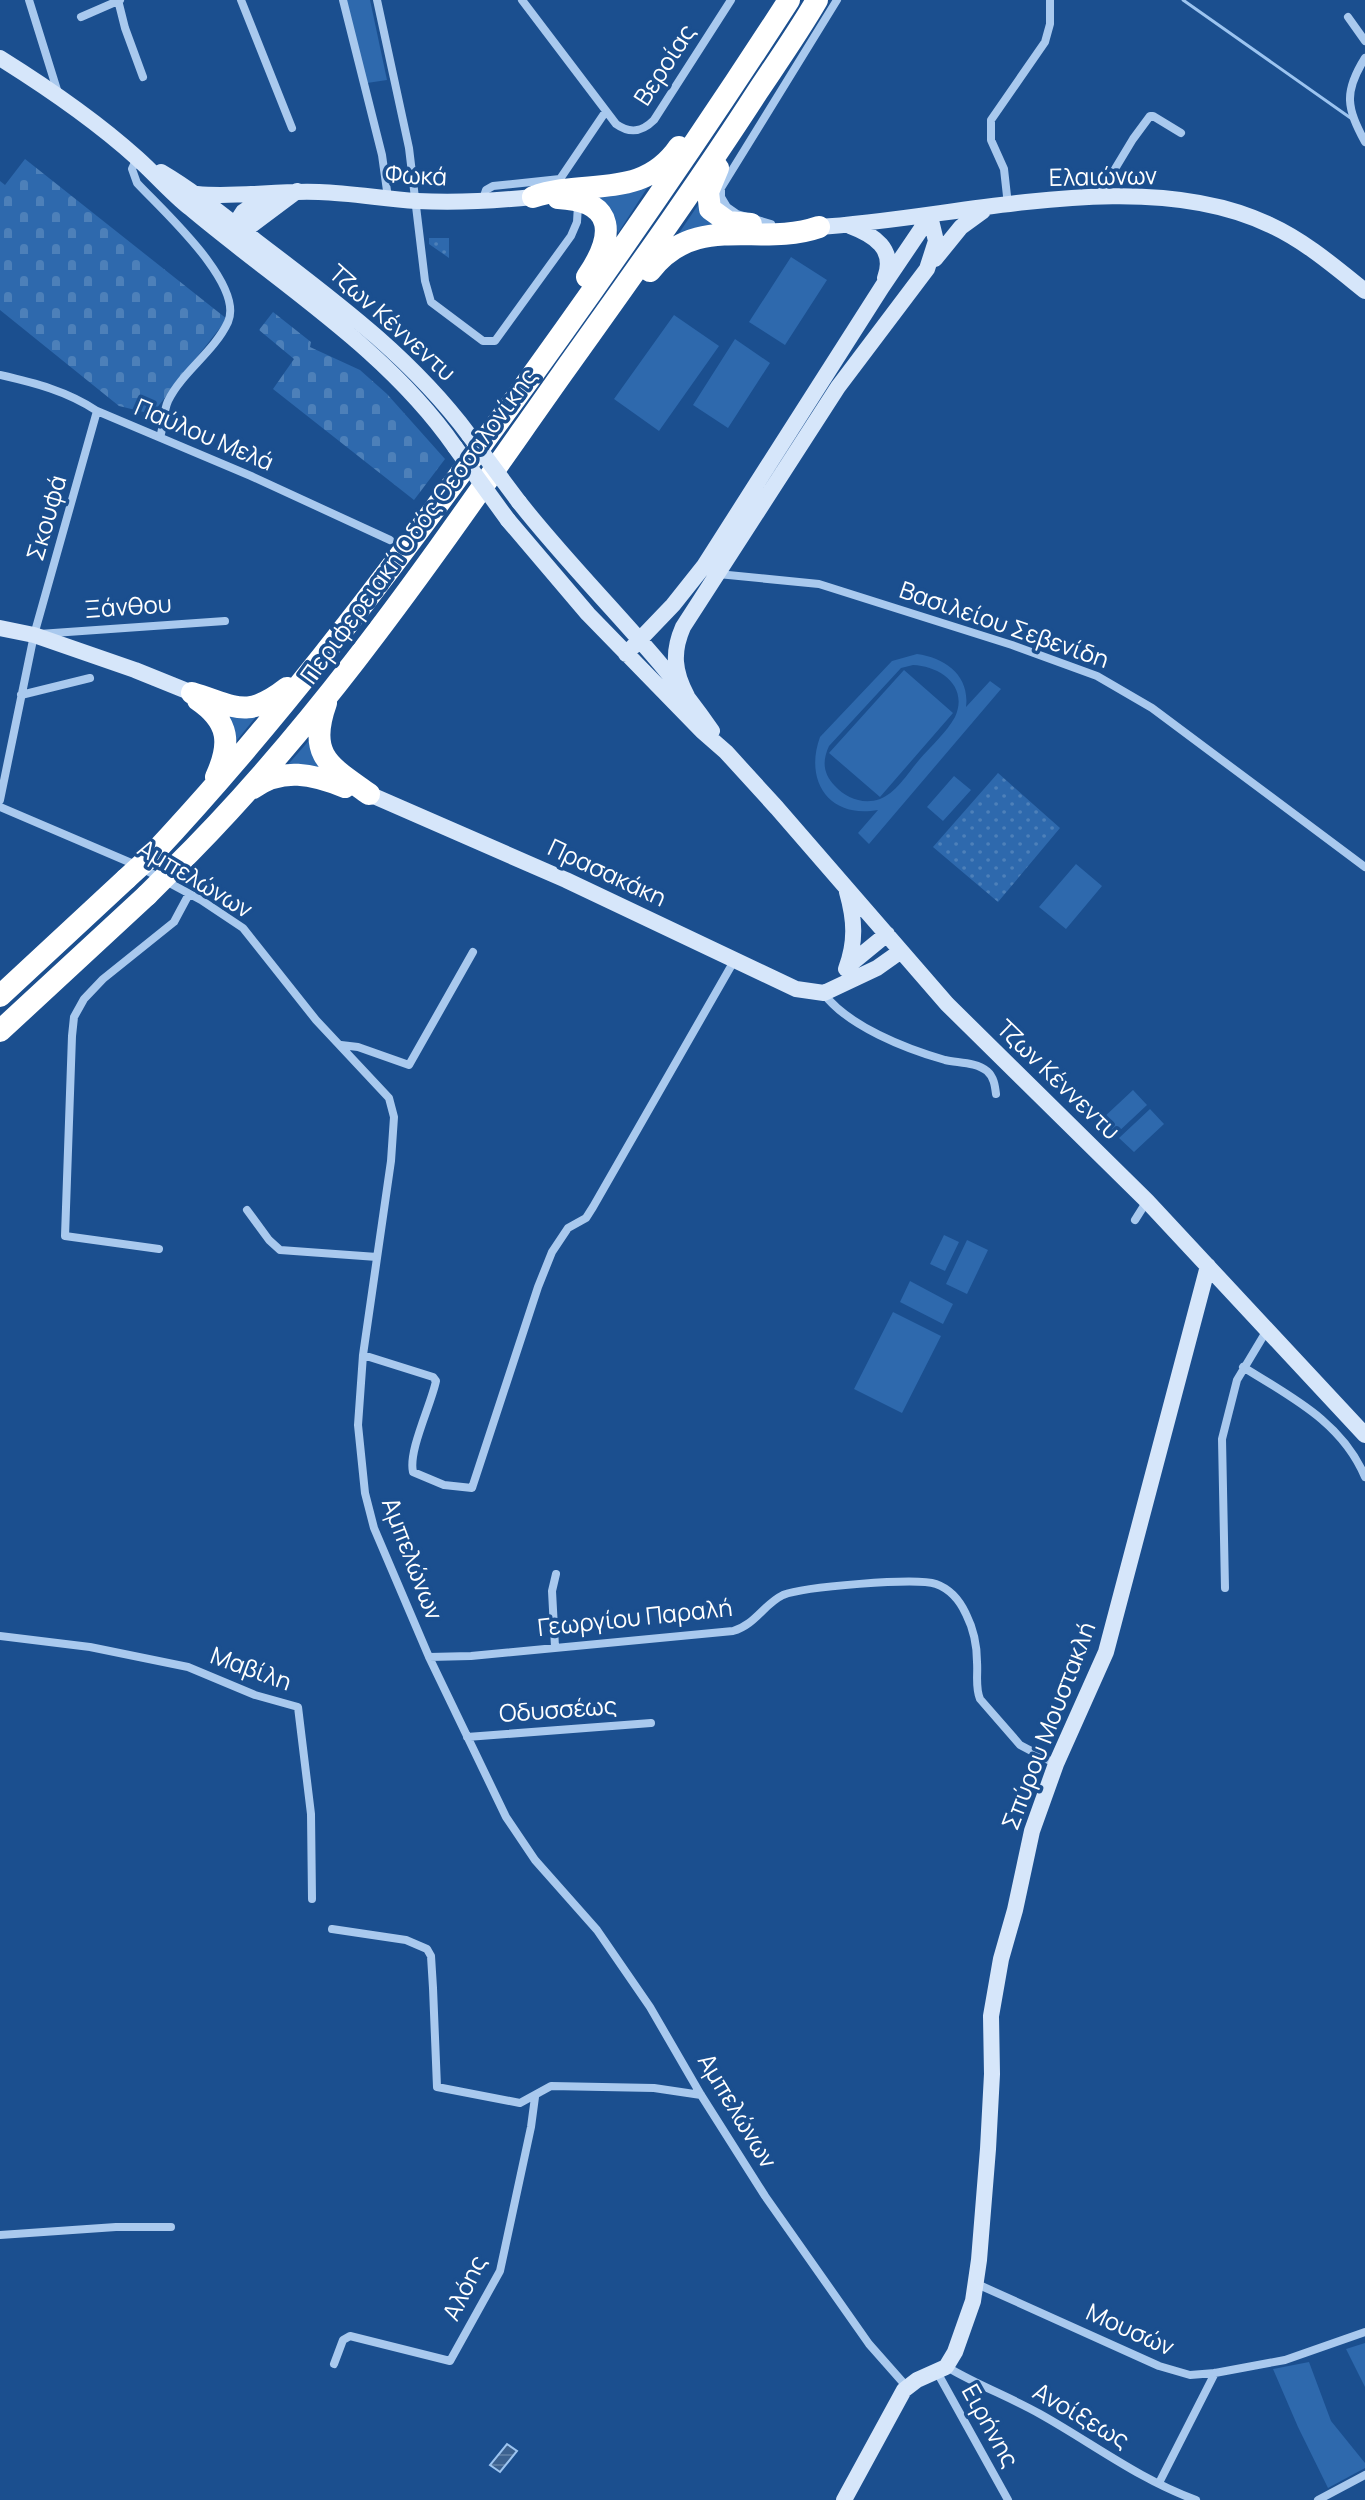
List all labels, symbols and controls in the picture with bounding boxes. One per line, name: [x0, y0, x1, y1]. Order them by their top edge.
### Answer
street label: Βεροίας: [625, 17, 702, 111]
street label: Φωκά: [384, 156, 448, 193]
street label: Ελαιώνων: [1049, 158, 1157, 193]
street label: Τζων Κέννεντυ: [323, 256, 463, 388]
street label: Περιφερειακή Οδός Θεσσαλονίκης: [292, 360, 544, 690]
street label: Παύλου Μελά: [130, 390, 279, 478]
street label: Σκουφά: [18, 471, 73, 564]
street label: Βασιλείου Σεβενίδη: [895, 572, 1114, 675]
street label: Ξάνθου: [83, 586, 173, 625]
street label: Αμπελώνων: [132, 830, 259, 925]
street label: Πρασακάκη: [543, 830, 672, 913]
street label: Τζων Κέννεντυ: [990, 1011, 1128, 1146]
street label: Αμπελώνων: [375, 1492, 452, 1624]
street label: Γεωργίου Παραλή: [536, 1590, 734, 1643]
street label: Σπύρου Μουστακλή: [993, 1617, 1102, 1834]
street label: Μαβίλη: [206, 1638, 297, 1697]
street label: Οδυσσέως: [498, 1688, 618, 1729]
street label: Αμπελώνων: [691, 2047, 786, 2174]
street label: Αλόης: [434, 2249, 494, 2325]
street label: Μουσών: [1081, 2295, 1180, 2363]
street label: Ανοίξεως: [1028, 2374, 1136, 2455]
street label: Ειρήνης: [955, 2378, 1028, 2473]

